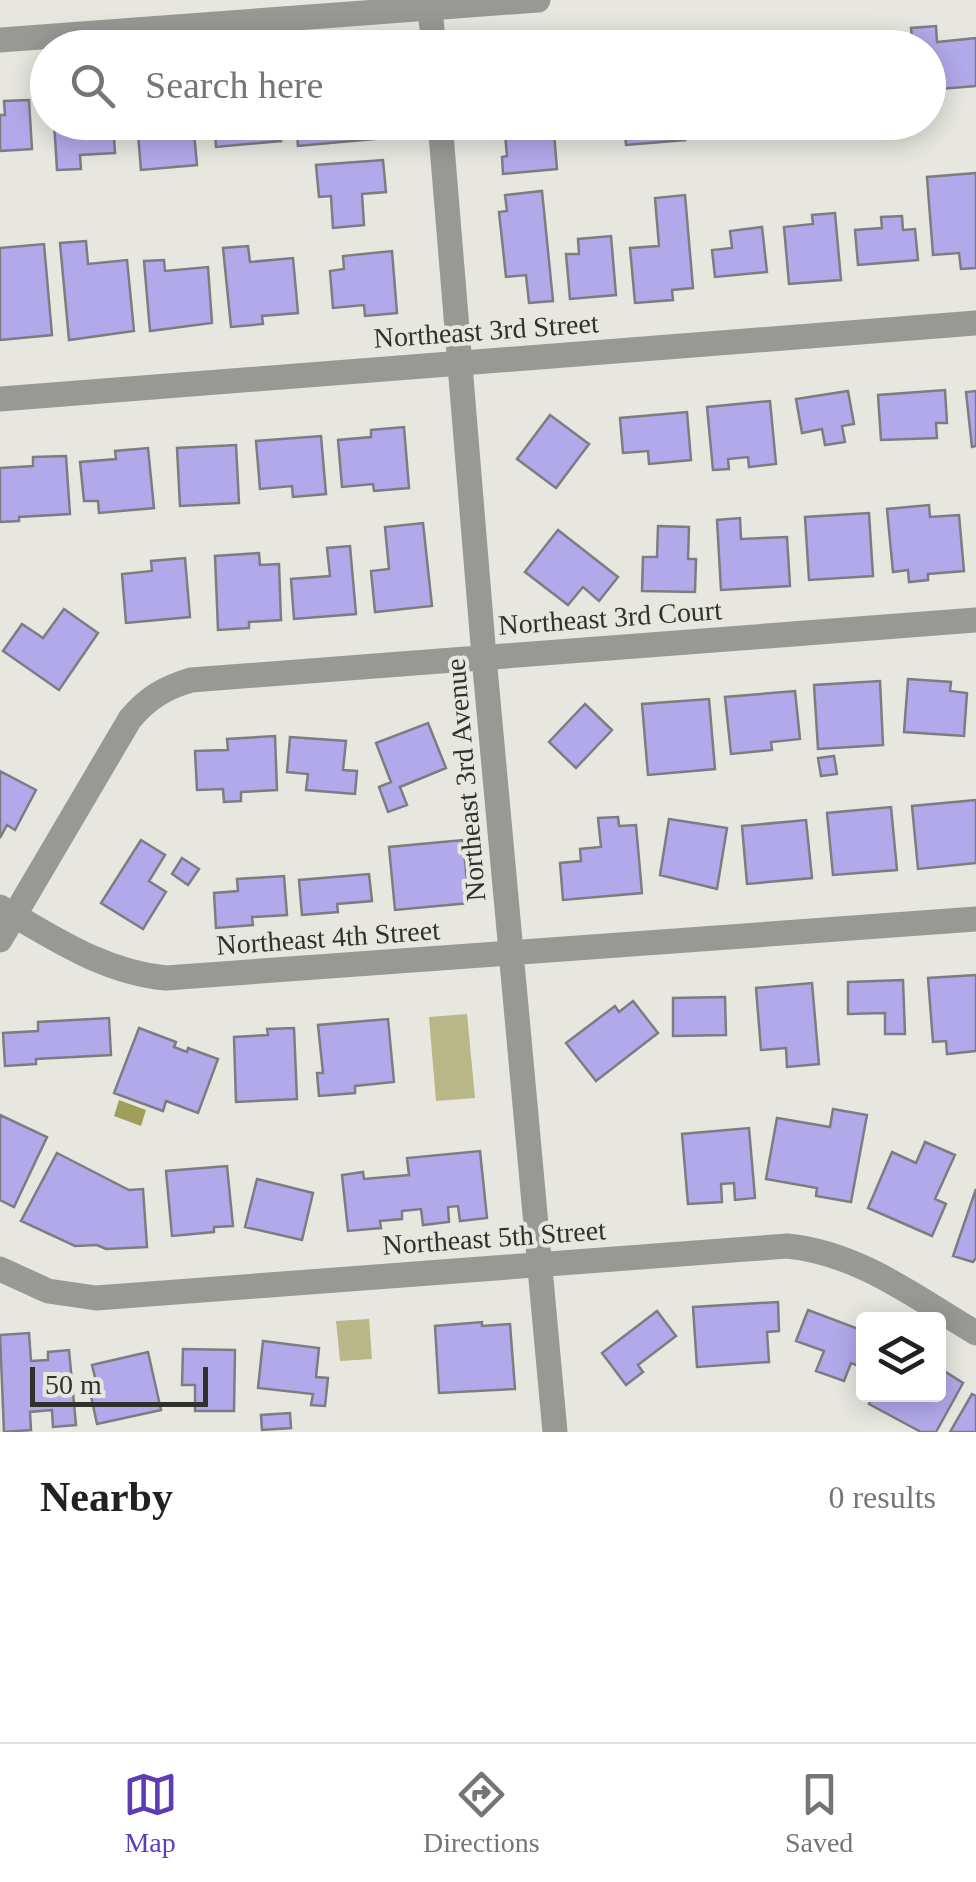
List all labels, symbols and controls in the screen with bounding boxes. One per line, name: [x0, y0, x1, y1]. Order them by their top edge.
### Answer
search box: [30, 30, 946, 140]
icon: search: [65, 58, 120, 113]
text: Search here: [145, 64, 323, 106]
street label: Northeast 3rd Street: [372, 307, 600, 354]
street label: Northeast 3rd Court: [497, 594, 723, 641]
street label: Northeast 3rd Avenue: [439, 657, 492, 903]
street label: Northeast 4th Street: [215, 914, 441, 961]
street label: Northeast 5th Street: [381, 1214, 607, 1261]
map controls: [856, 1312, 946, 1402]
button: layers: [856, 1312, 946, 1402]
scale bar: [30, 1362, 208, 1406]
text: 50 m: [45, 1369, 102, 1400]
text: Nearby: [40, 1474, 173, 1520]
text: 0 results: [828, 1479, 936, 1515]
tab: Map: [123, 1767, 178, 1859]
tab: Directions: [423, 1767, 540, 1859]
tab: Saved: [785, 1767, 853, 1859]

